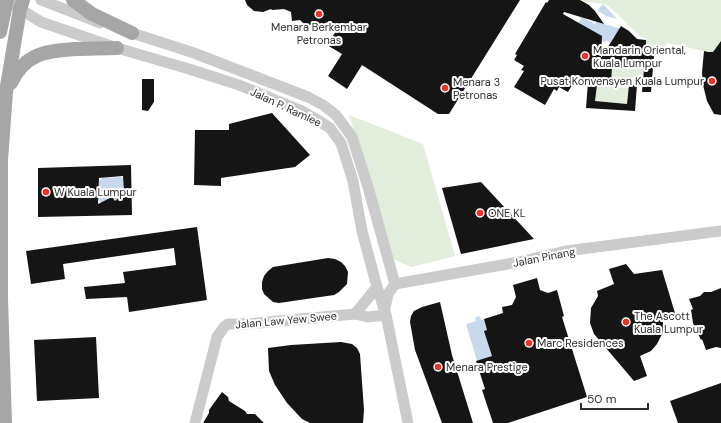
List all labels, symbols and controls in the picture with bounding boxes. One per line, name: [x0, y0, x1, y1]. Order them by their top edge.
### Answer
marker: Menara Berkembar Petronas: [314, 9, 324, 19]
place label: Menara Berkembar Petronas: [271, 20, 367, 47]
place label: Mandarin Oriental, Kuala Lumpur: [593, 43, 686, 70]
marker: Mandarin Oriental, Kuala Lumpur: [580, 51, 590, 61]
place label: Pusat Konvensyen Kuala Lumpur: [540, 74, 704, 88]
place label: Menara 3 Petronas: [453, 75, 500, 102]
marker: Pusat Konvensyen Kuala Lumpur: [707, 76, 717, 86]
marker: Menara 3 Petronas: [440, 83, 450, 93]
street label: Jalan P. Ramlee: [248, 84, 324, 130]
place label: W Kuala Lumpur: [54, 185, 137, 199]
marker: W Kuala Lumpur: [41, 187, 51, 197]
place label: ONE KL: [488, 206, 526, 220]
marker: ONE KL: [475, 208, 485, 218]
street label: Jalan Pinang: [512, 244, 576, 270]
street label: Jalan Law Yew Swee: [235, 309, 337, 331]
place label: The Ascott Kuala Lumpur: [634, 309, 703, 336]
marker: The Ascott Kuala Lumpur: [621, 317, 631, 327]
place label: Marc Residences: [537, 336, 623, 350]
marker: Marc Residences: [524, 338, 534, 348]
place label: Menara Prestige: [446, 360, 528, 374]
marker: Menara Prestige: [433, 362, 443, 372]
scale bar: [581, 385, 648, 411]
text: 50 m: [587, 391, 616, 407]

